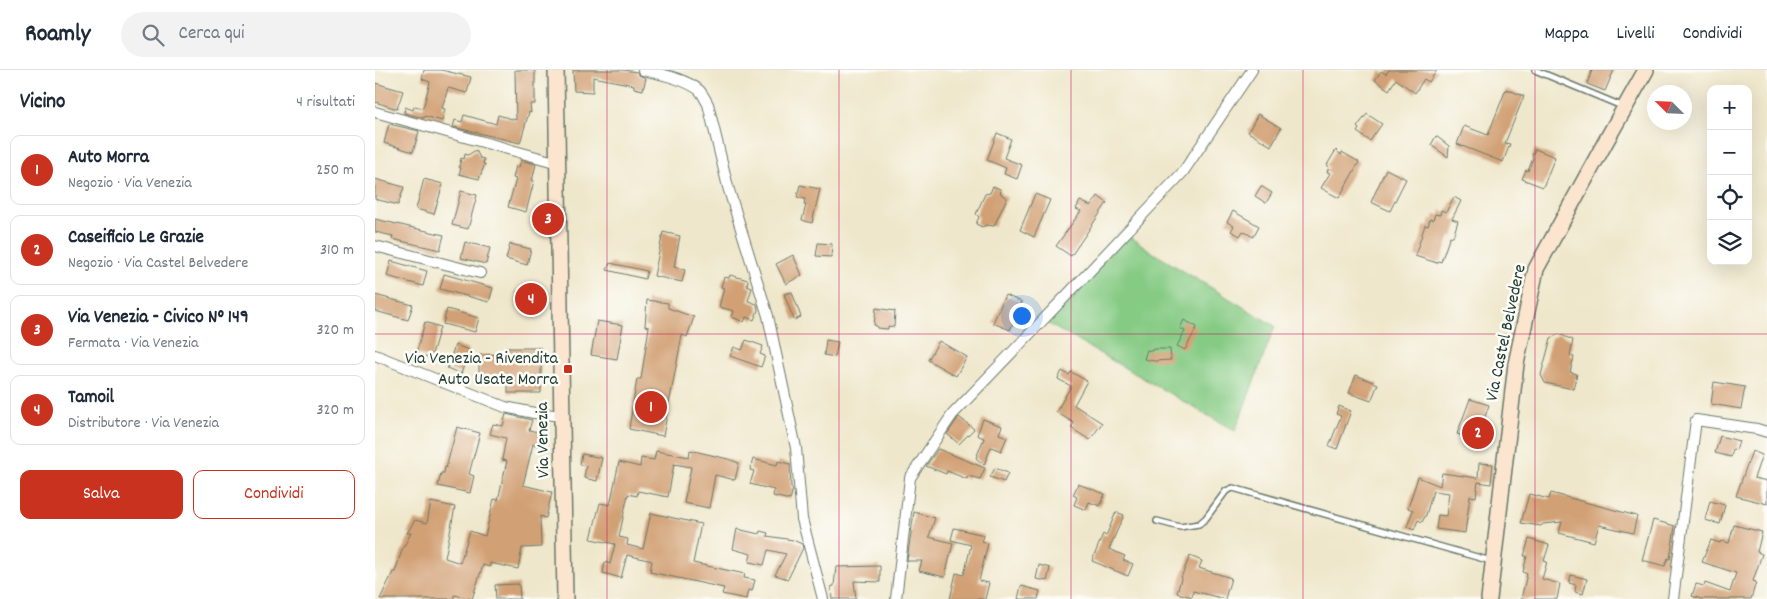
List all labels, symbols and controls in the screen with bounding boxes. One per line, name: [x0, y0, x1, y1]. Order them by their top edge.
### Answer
search box: [121, 12, 471, 57]
text: Roamly: [25, 18, 91, 52]
icon: search: [139, 21, 167, 49]
text: Cerca qui: [179, 21, 244, 48]
text: Mappa: [1545, 22, 1589, 47]
text: Livelli: [1617, 22, 1655, 47]
text: Condividi: [1683, 22, 1742, 47]
north arrow: [1647, 85, 1692, 130]
map controls: [1707, 85, 1752, 265]
button: +: [1707, 85, 1752, 130]
text: Vicino: [20, 88, 65, 118]
text: 4 risultati: [296, 91, 355, 114]
button: −: [1707, 130, 1752, 175]
text: Auto Morra: [68, 145, 149, 172]
text: 1: [35, 159, 39, 182]
text: 250 m: [316, 159, 354, 182]
text: Negozio · Via Venezia: [68, 172, 192, 195]
button: locate: [1707, 175, 1752, 220]
pin: 3: [532, 200, 564, 238]
button: layers: [1707, 220, 1752, 265]
text: Caseificio Le Grazie: [68, 225, 204, 252]
text: 2: [34, 239, 41, 262]
text: 310 m: [320, 239, 354, 262]
text: Negozio · Via Castel Belvedere: [68, 252, 248, 275]
street label: Via Castel Belvedere: [1480, 262, 1534, 404]
pin: 4: [515, 280, 547, 318]
your location: [1009, 303, 1035, 329]
text: Via Venezia - Civico N° 149: [68, 305, 249, 332]
text: 3: [33, 319, 41, 342]
text: 320 m: [317, 319, 354, 342]
text: Fermata · Via Venezia: [68, 332, 198, 355]
place label: Via Venezia - Rivendita Auto Usate Morra: [405, 347, 559, 393]
marker: Via Venezia - Rivendita Auto Usate Morra: [562, 363, 574, 375]
text: Tamoil: [68, 385, 114, 412]
pin: 1: [635, 388, 667, 426]
text: 4: [34, 399, 40, 422]
text: 320 m: [317, 399, 354, 422]
street label: Via Venezia: [531, 401, 557, 478]
text: Distributore · Via Venezia: [68, 412, 219, 435]
pin: 2: [1462, 414, 1494, 452]
button: Salva: [20, 470, 183, 519]
button: Condividi: [193, 470, 355, 519]

